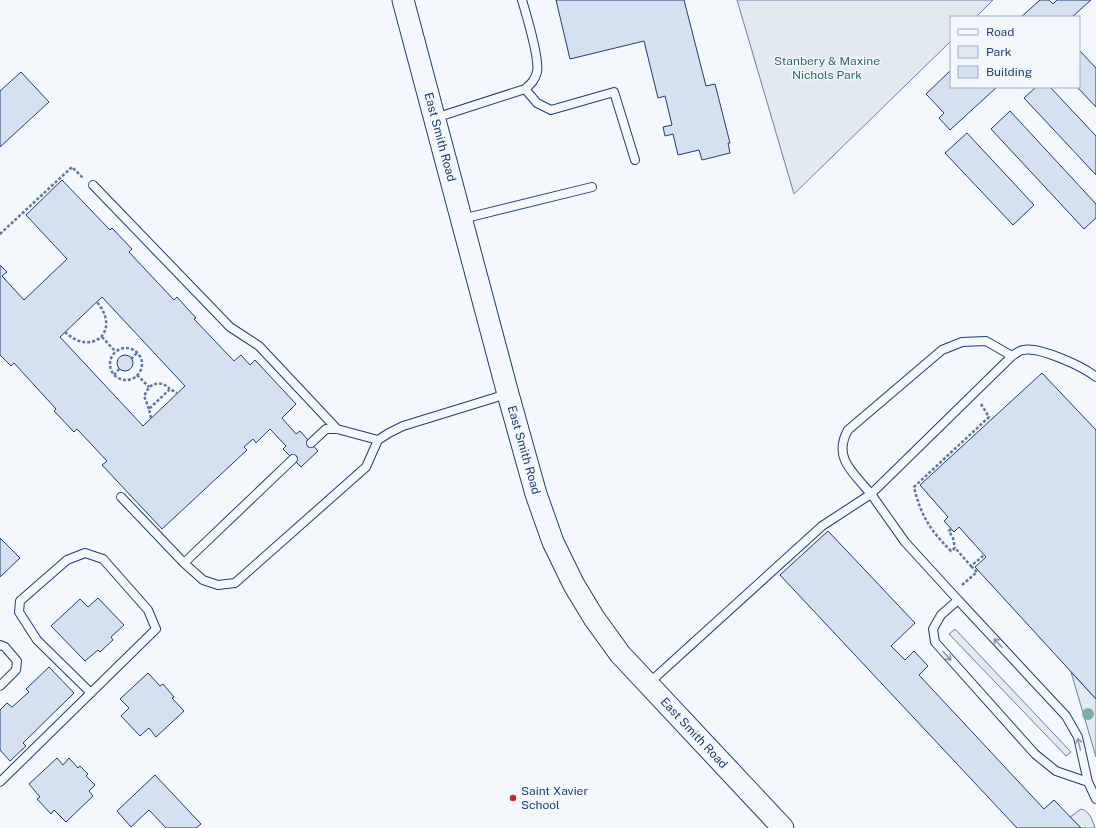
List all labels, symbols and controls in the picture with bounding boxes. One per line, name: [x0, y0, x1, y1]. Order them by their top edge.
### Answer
legend: [950, 16, 1080, 88]
text: Road: [986, 25, 1014, 39]
text: Park: [986, 45, 1012, 59]
park label: Stanbery & Maxine Nichols Park: [774, 54, 880, 82]
text: Building: [986, 65, 1032, 79]
street label: East Smith Road: [421, 91, 459, 183]
street label: East Smith Road: [505, 404, 543, 496]
one-way arrow: [994, 638, 1003, 649]
one-way arrow: [943, 651, 952, 661]
street label: East Smith Road: [658, 695, 730, 771]
one-way arrow: [1075, 737, 1083, 750]
place label: Saint Xavier School: [521, 784, 588, 812]
marker: Saint Xavier School: [508, 793, 518, 803]

